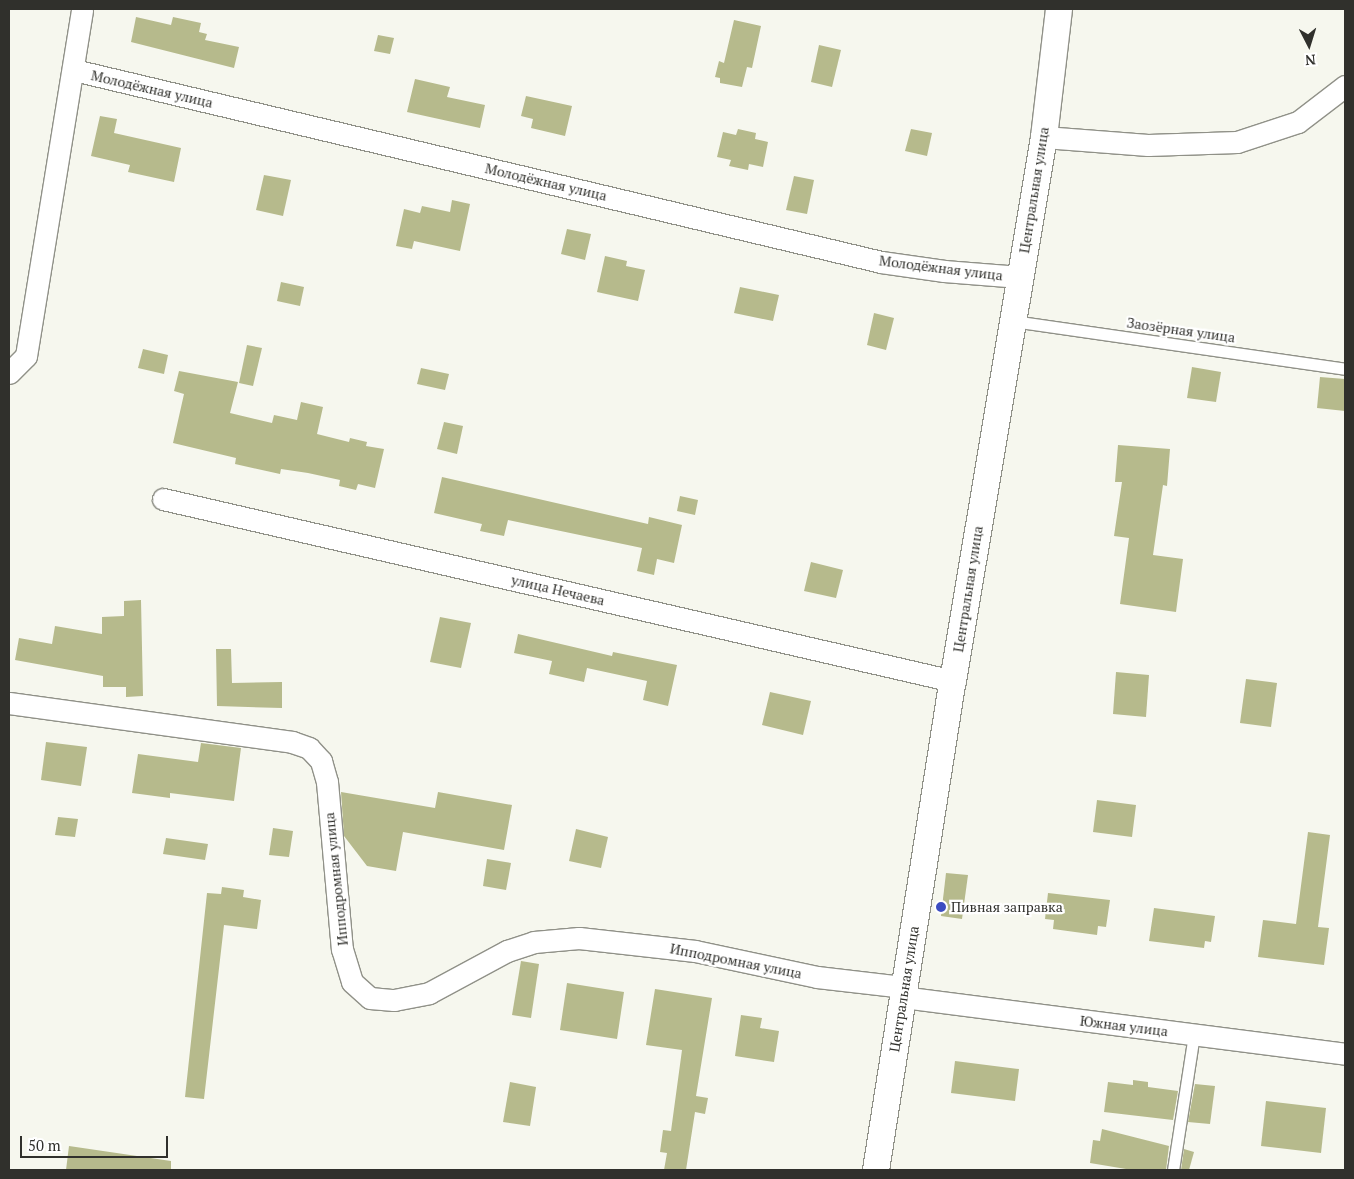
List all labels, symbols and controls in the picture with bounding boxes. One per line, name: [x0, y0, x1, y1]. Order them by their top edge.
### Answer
north arrow: [1284, 20, 1334, 70]
text: N: [1304, 51, 1316, 70]
street label: Молодёжная улица: [89, 67, 215, 111]
street label: Центральная улица: [1016, 126, 1052, 254]
street label: Молодёжная улица: [483, 160, 609, 204]
street label: Молодёжная улица: [878, 252, 1004, 284]
street label: Заозёрная улица: [1126, 314, 1236, 346]
street label: Центральная улица: [950, 525, 986, 653]
street label: улица Нечаева: [510, 571, 606, 609]
street label: Ипподромная улица: [321, 812, 351, 946]
place label: Пивная заправка: [951, 899, 1063, 915]
marker: Пивная заправка: [935, 901, 947, 913]
street label: Центральная улица: [886, 925, 922, 1053]
street label: Ипподромная улица: [669, 940, 803, 982]
street label: Южная улица: [1079, 1012, 1169, 1040]
scale bar: [22, 1126, 170, 1158]
text: 50 m: [28, 1135, 61, 1155]

